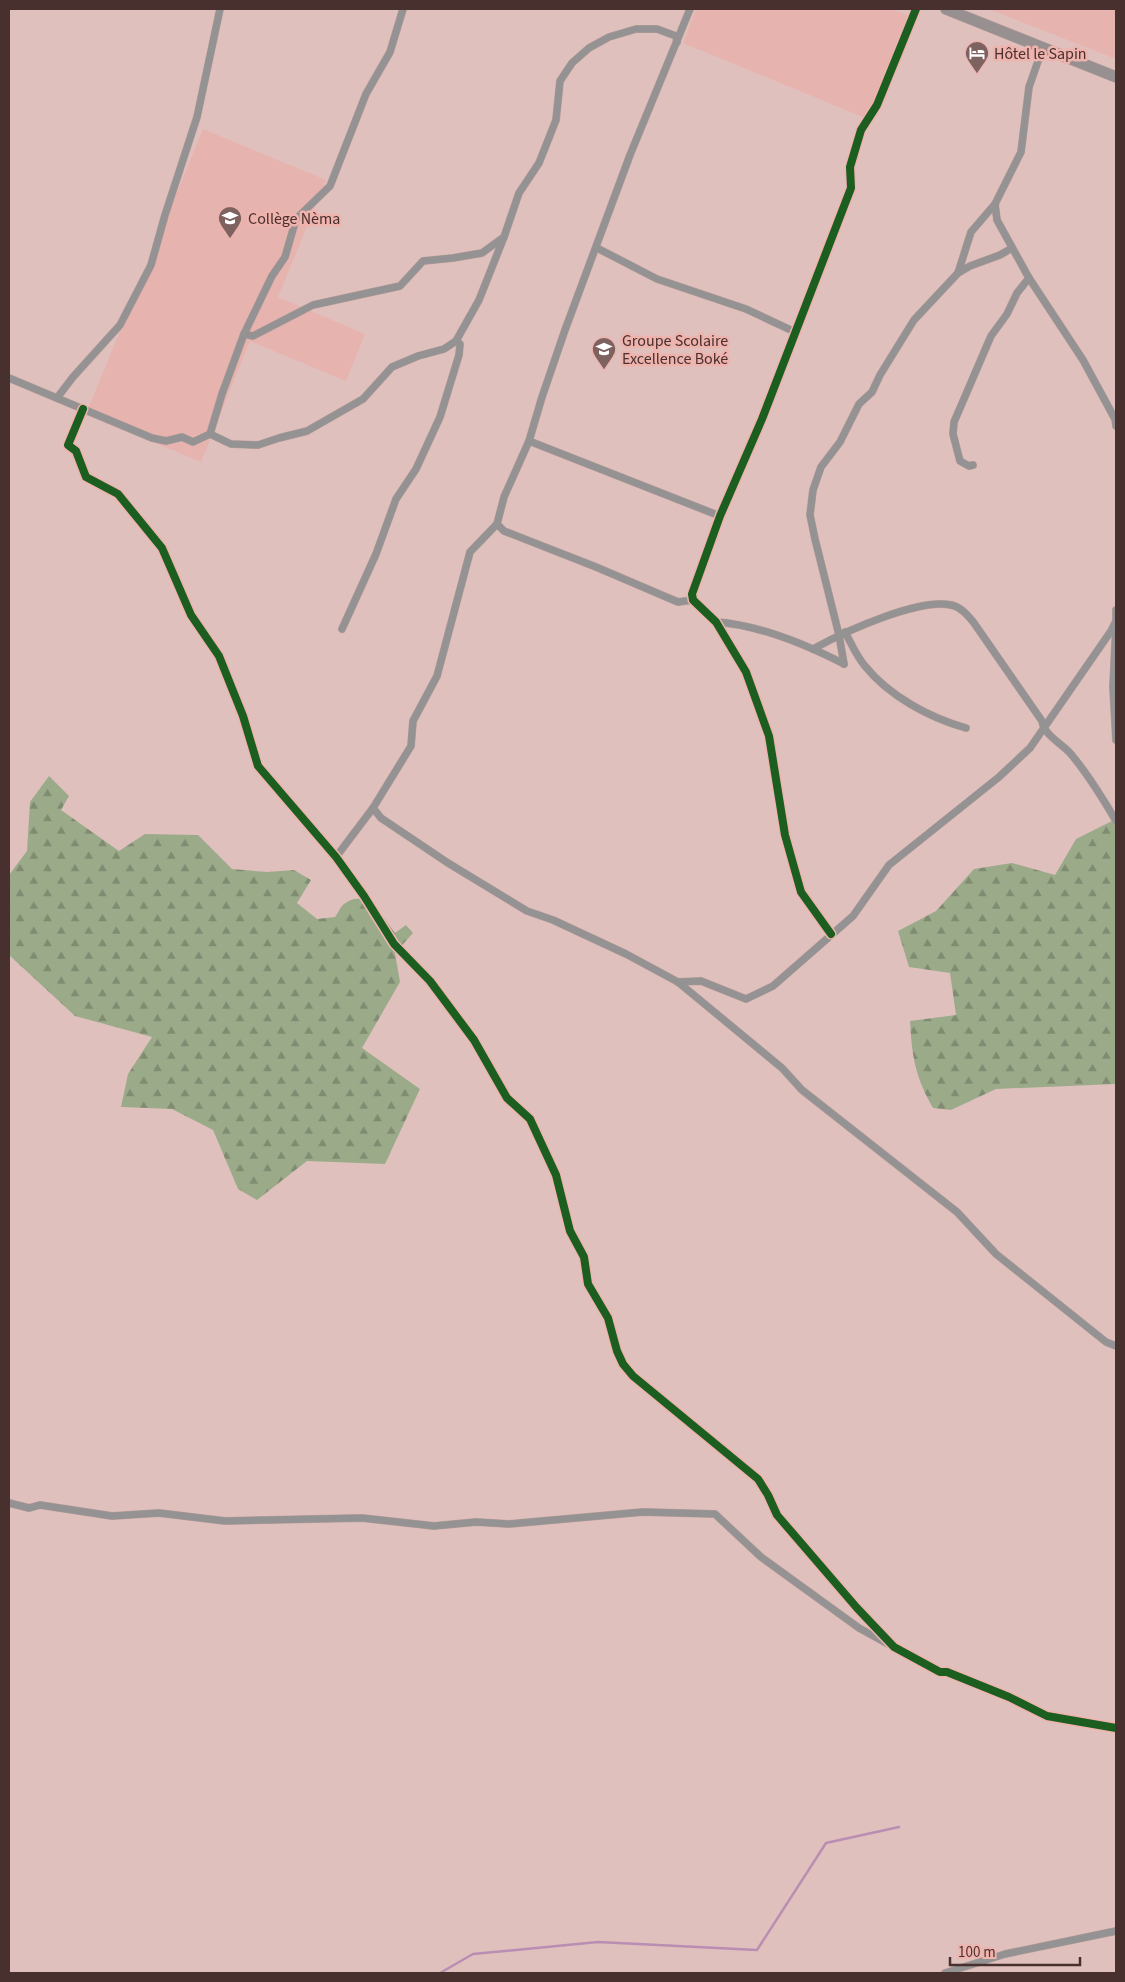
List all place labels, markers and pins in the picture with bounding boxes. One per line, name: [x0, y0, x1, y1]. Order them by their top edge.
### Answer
hotel icon: Hôtel le Sapin: [964, 40, 990, 74]
place label: Hôtel le Sapin: [994, 43, 1087, 65]
school or university icon: Collège Nèma: [217, 205, 243, 239]
place label: Collège Nèma: [248, 208, 340, 230]
place label: Groupe Scolaire Excellence Boké: [622, 330, 728, 370]
school or university icon: Groupe Scolaire Excellence Boké: [591, 336, 617, 370]

